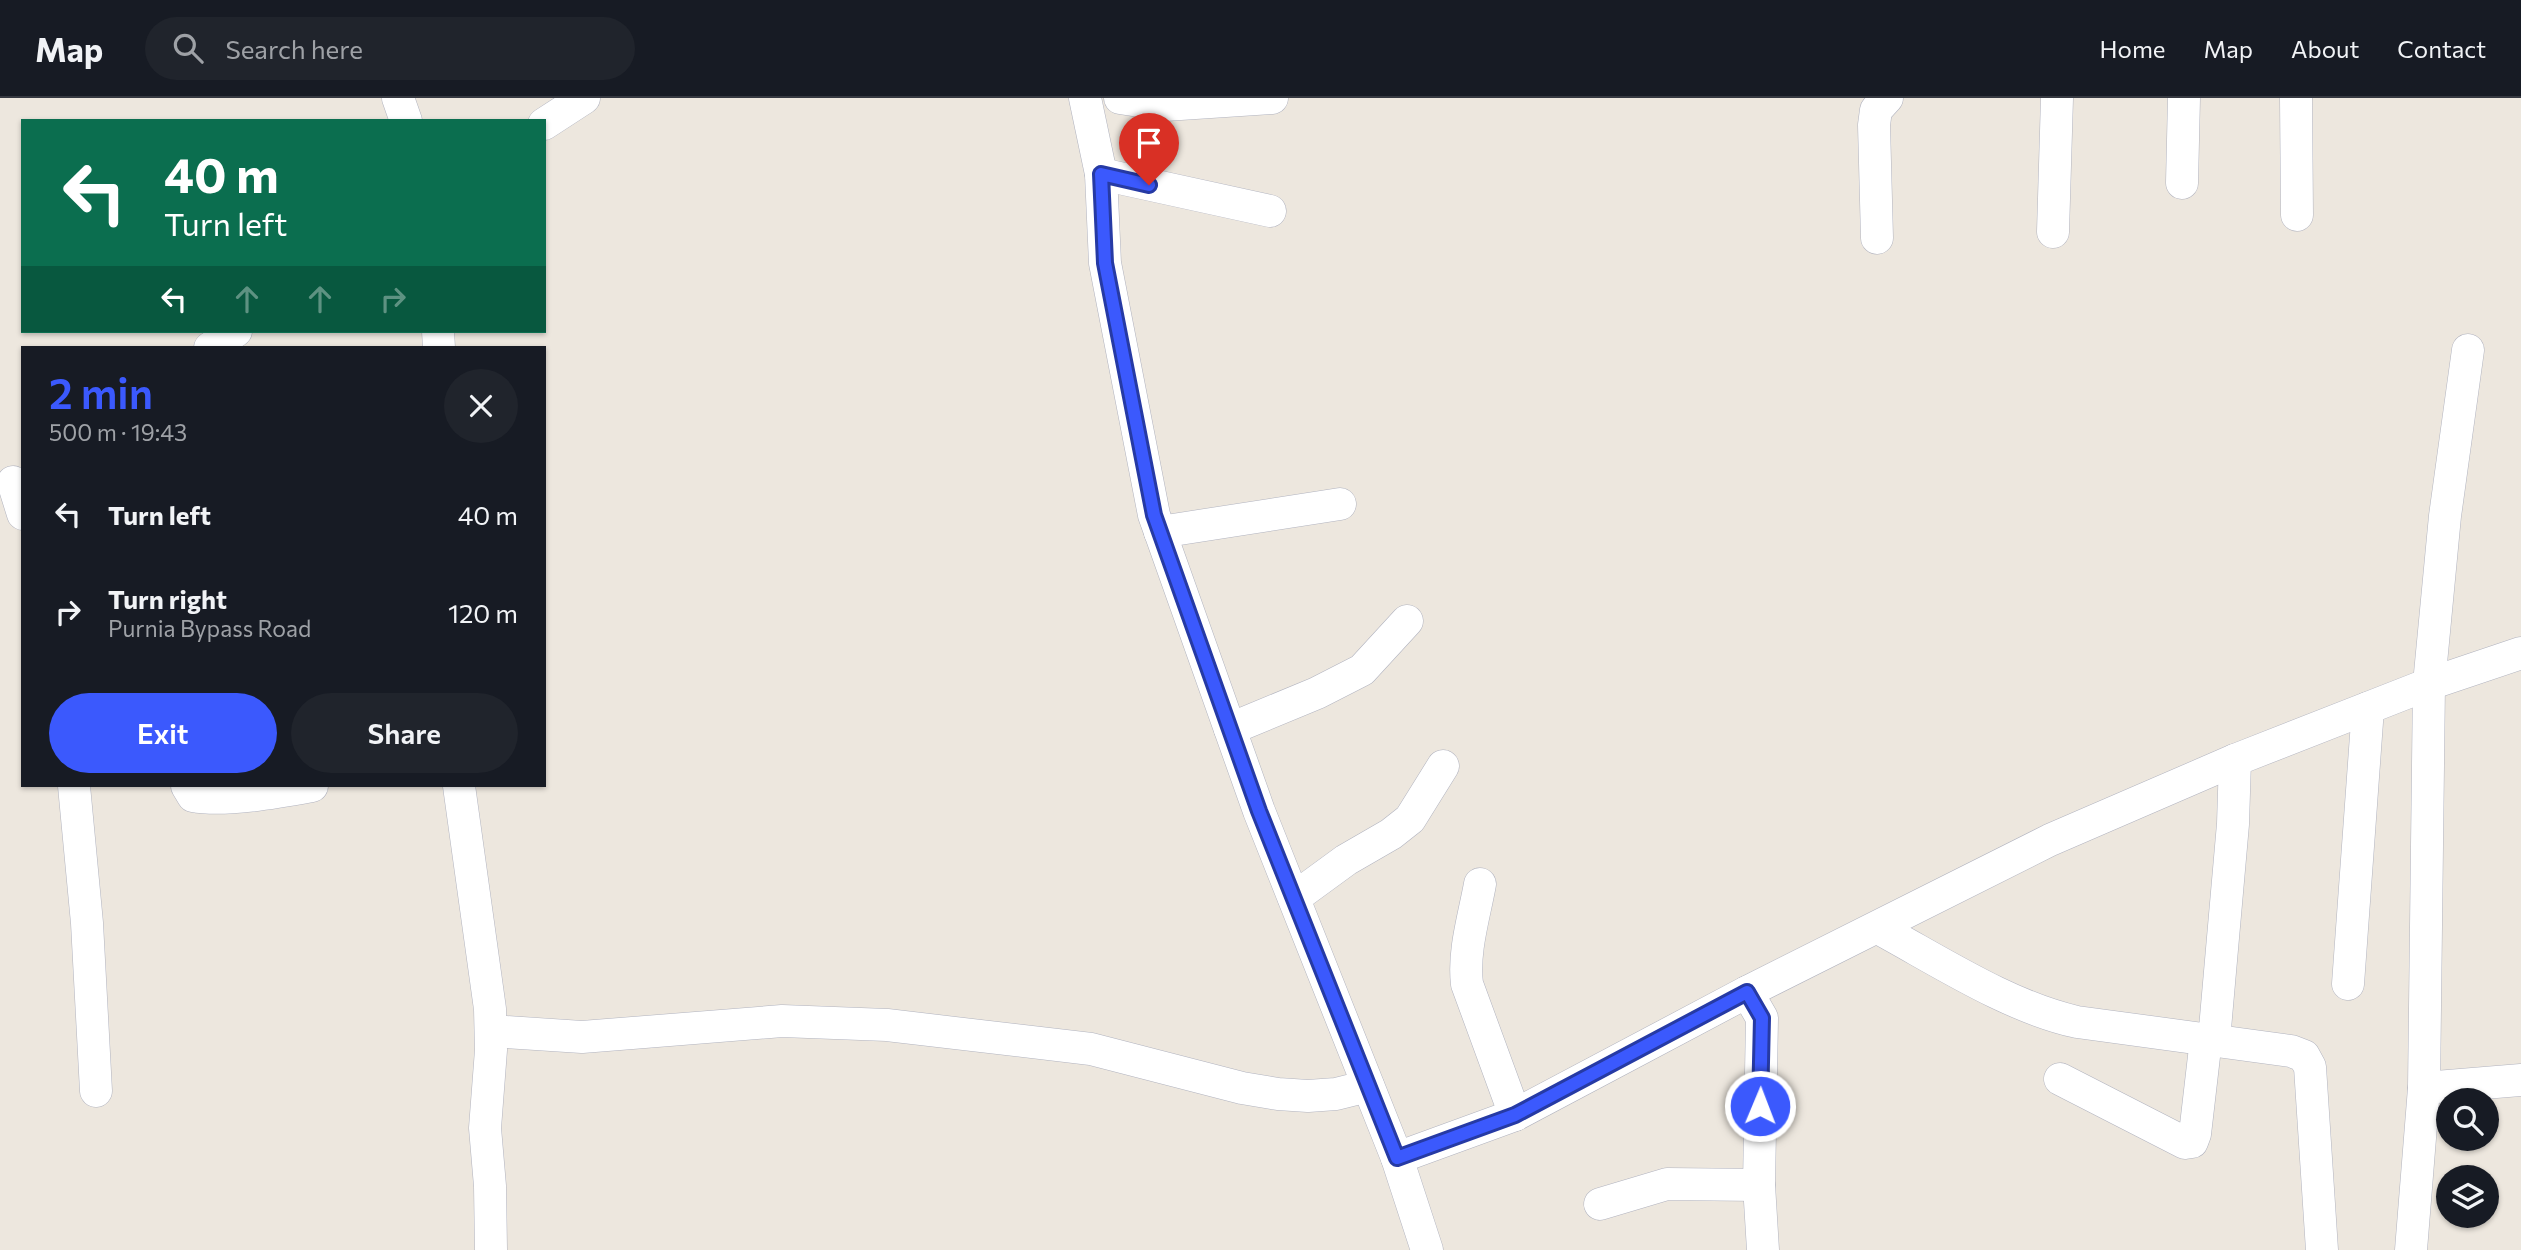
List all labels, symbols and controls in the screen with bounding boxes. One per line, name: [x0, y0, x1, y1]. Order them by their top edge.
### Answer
search box: [145, 17, 635, 80]
text: Map: [35, 28, 103, 69]
icon: search: [169, 29, 207, 67]
text: Search here: [225, 33, 363, 64]
text: Home: [2100, 34, 2166, 63]
text: Map: [2204, 34, 2253, 63]
text: About: [2291, 34, 2359, 63]
text: Contact: [2397, 34, 2486, 63]
pin: [1119, 113, 1179, 185]
icon: arrive: [1130, 124, 1168, 162]
text: 40 m: [164, 143, 279, 203]
icon: left: [49, 147, 140, 238]
text: Turn left: [164, 203, 288, 243]
icon: left: [155, 280, 193, 318]
icon: ahead: [228, 280, 266, 318]
icon: ahead: [301, 280, 339, 318]
icon: right: [374, 280, 412, 318]
text: 2 min: [49, 366, 153, 418]
button: close: [444, 369, 518, 443]
text: 500 m · 19:43: [49, 418, 187, 446]
icon: left: [49, 495, 87, 533]
text: Turn left: [108, 499, 211, 530]
text: 40 m: [458, 499, 518, 530]
text: Turn right: [108, 583, 227, 614]
icon: right: [49, 593, 87, 631]
text: 120 m: [448, 597, 518, 628]
text: Purnia Bypass Road: [108, 614, 311, 642]
button: Exit: [49, 693, 277, 773]
button: Share: [291, 693, 518, 773]
position arrow: [1723, 1069, 1797, 1143]
map controls: [2436, 1088, 2499, 1228]
button: search: [2436, 1088, 2499, 1151]
button: layers: [2436, 1165, 2499, 1228]

